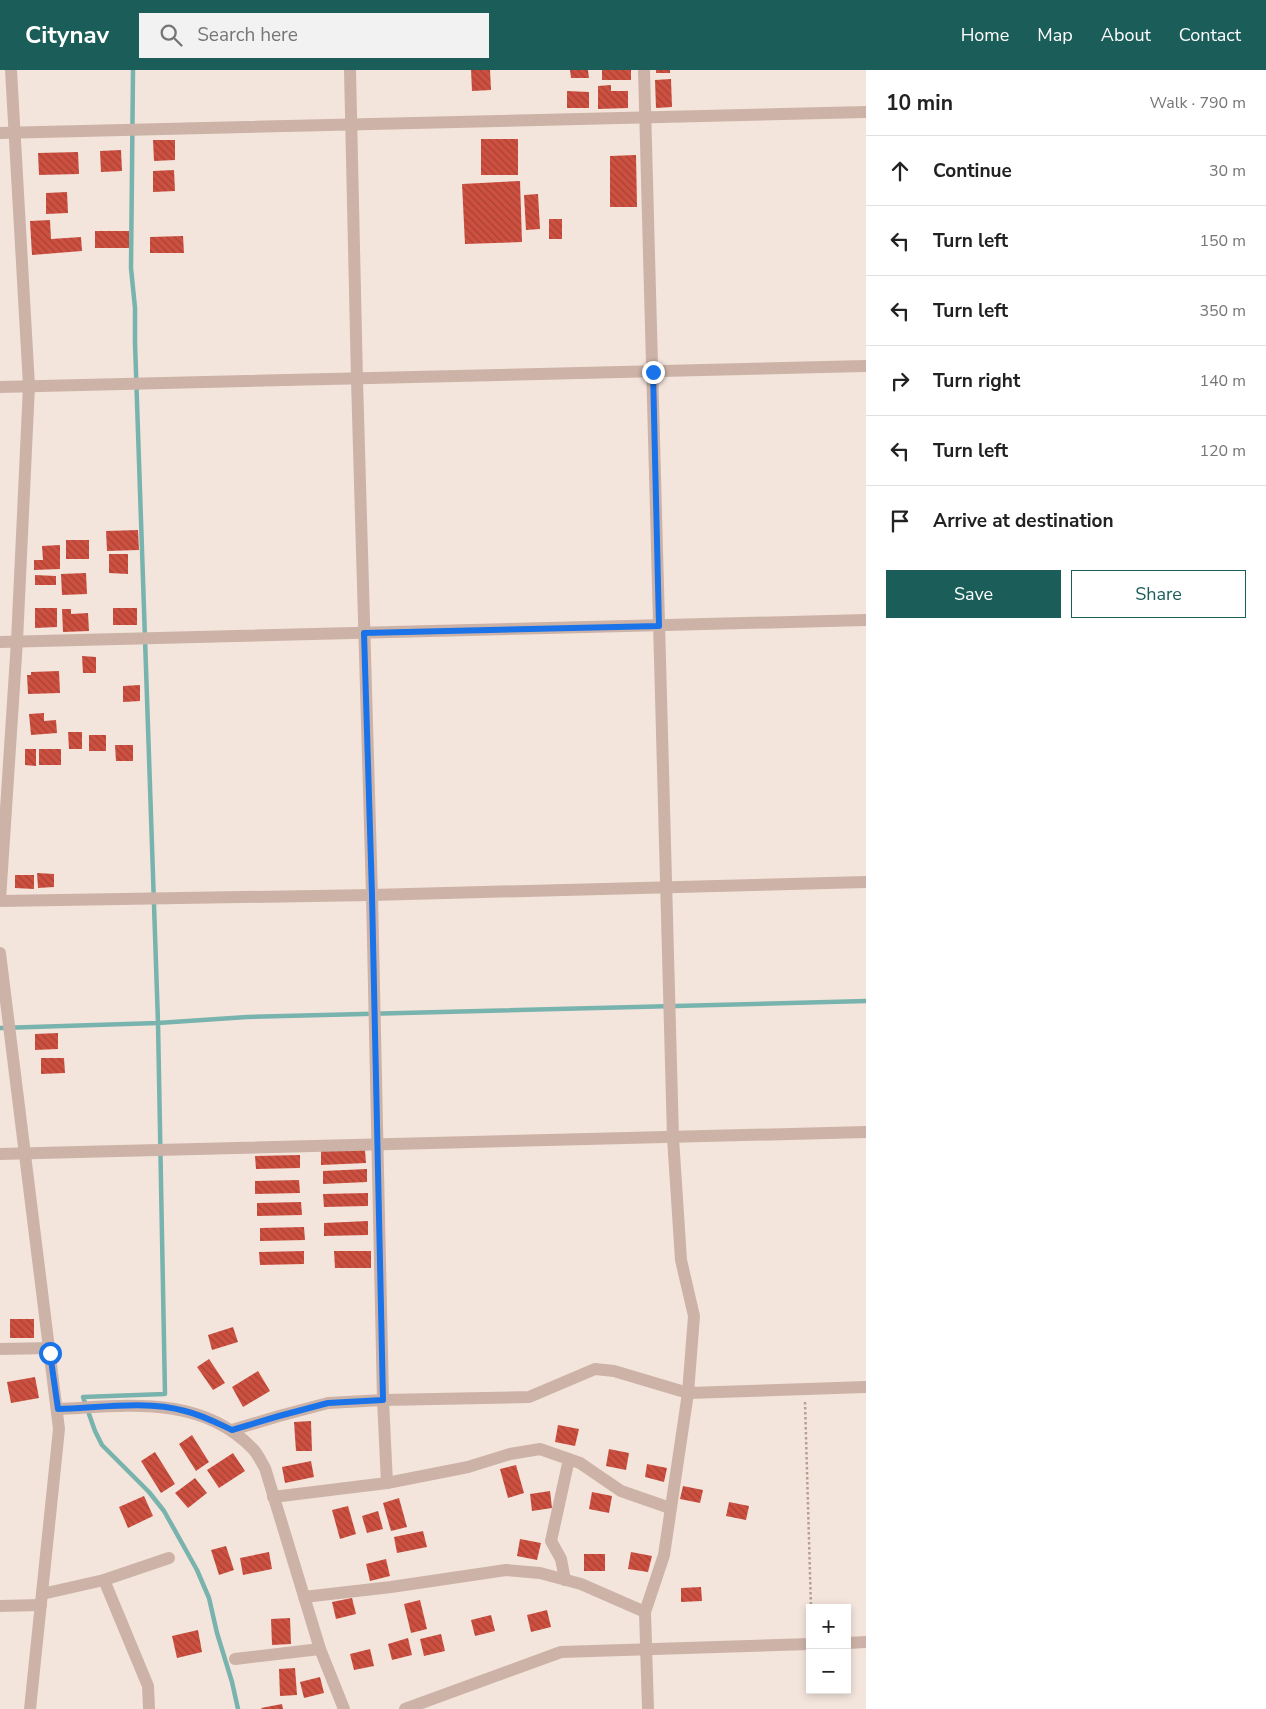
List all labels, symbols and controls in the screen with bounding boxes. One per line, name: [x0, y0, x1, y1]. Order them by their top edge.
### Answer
search box: [139, 13, 489, 58]
text: Citynav: [25, 19, 109, 51]
icon: search: [157, 21, 185, 49]
text: Search here: [197, 22, 298, 48]
text: Home: [961, 23, 1009, 47]
text: Map: [1037, 23, 1073, 47]
text: About: [1101, 23, 1151, 47]
text: Contact: [1179, 23, 1241, 47]
text: 10 min: [886, 89, 953, 117]
text: Walk · 790 m: [1150, 92, 1246, 114]
icon: ahead: [886, 157, 914, 185]
text: Continue: [933, 158, 1012, 184]
text: 30 m: [1209, 160, 1246, 182]
icon: left: [886, 227, 914, 255]
text: Turn left: [933, 228, 1008, 254]
text: 150 m: [1199, 230, 1246, 252]
icon: left: [886, 297, 914, 325]
text: Turn left: [933, 298, 1008, 324]
text: 350 m: [1199, 300, 1246, 322]
route end: [642, 361, 665, 384]
icon: right: [886, 367, 914, 395]
text: Turn right: [933, 368, 1020, 394]
text: 140 m: [1199, 370, 1246, 392]
icon: left: [886, 437, 914, 465]
text: Turn left: [933, 438, 1008, 464]
text: 120 m: [1199, 440, 1246, 462]
icon: arrive: [886, 507, 914, 535]
text: Arrive at destination: [933, 508, 1114, 534]
button: Save: [886, 570, 1061, 618]
button: Share: [1071, 570, 1246, 618]
route start: [39, 1342, 62, 1365]
map controls: [806, 1604, 851, 1694]
button: +: [806, 1604, 851, 1649]
button: −: [806, 1649, 851, 1694]

